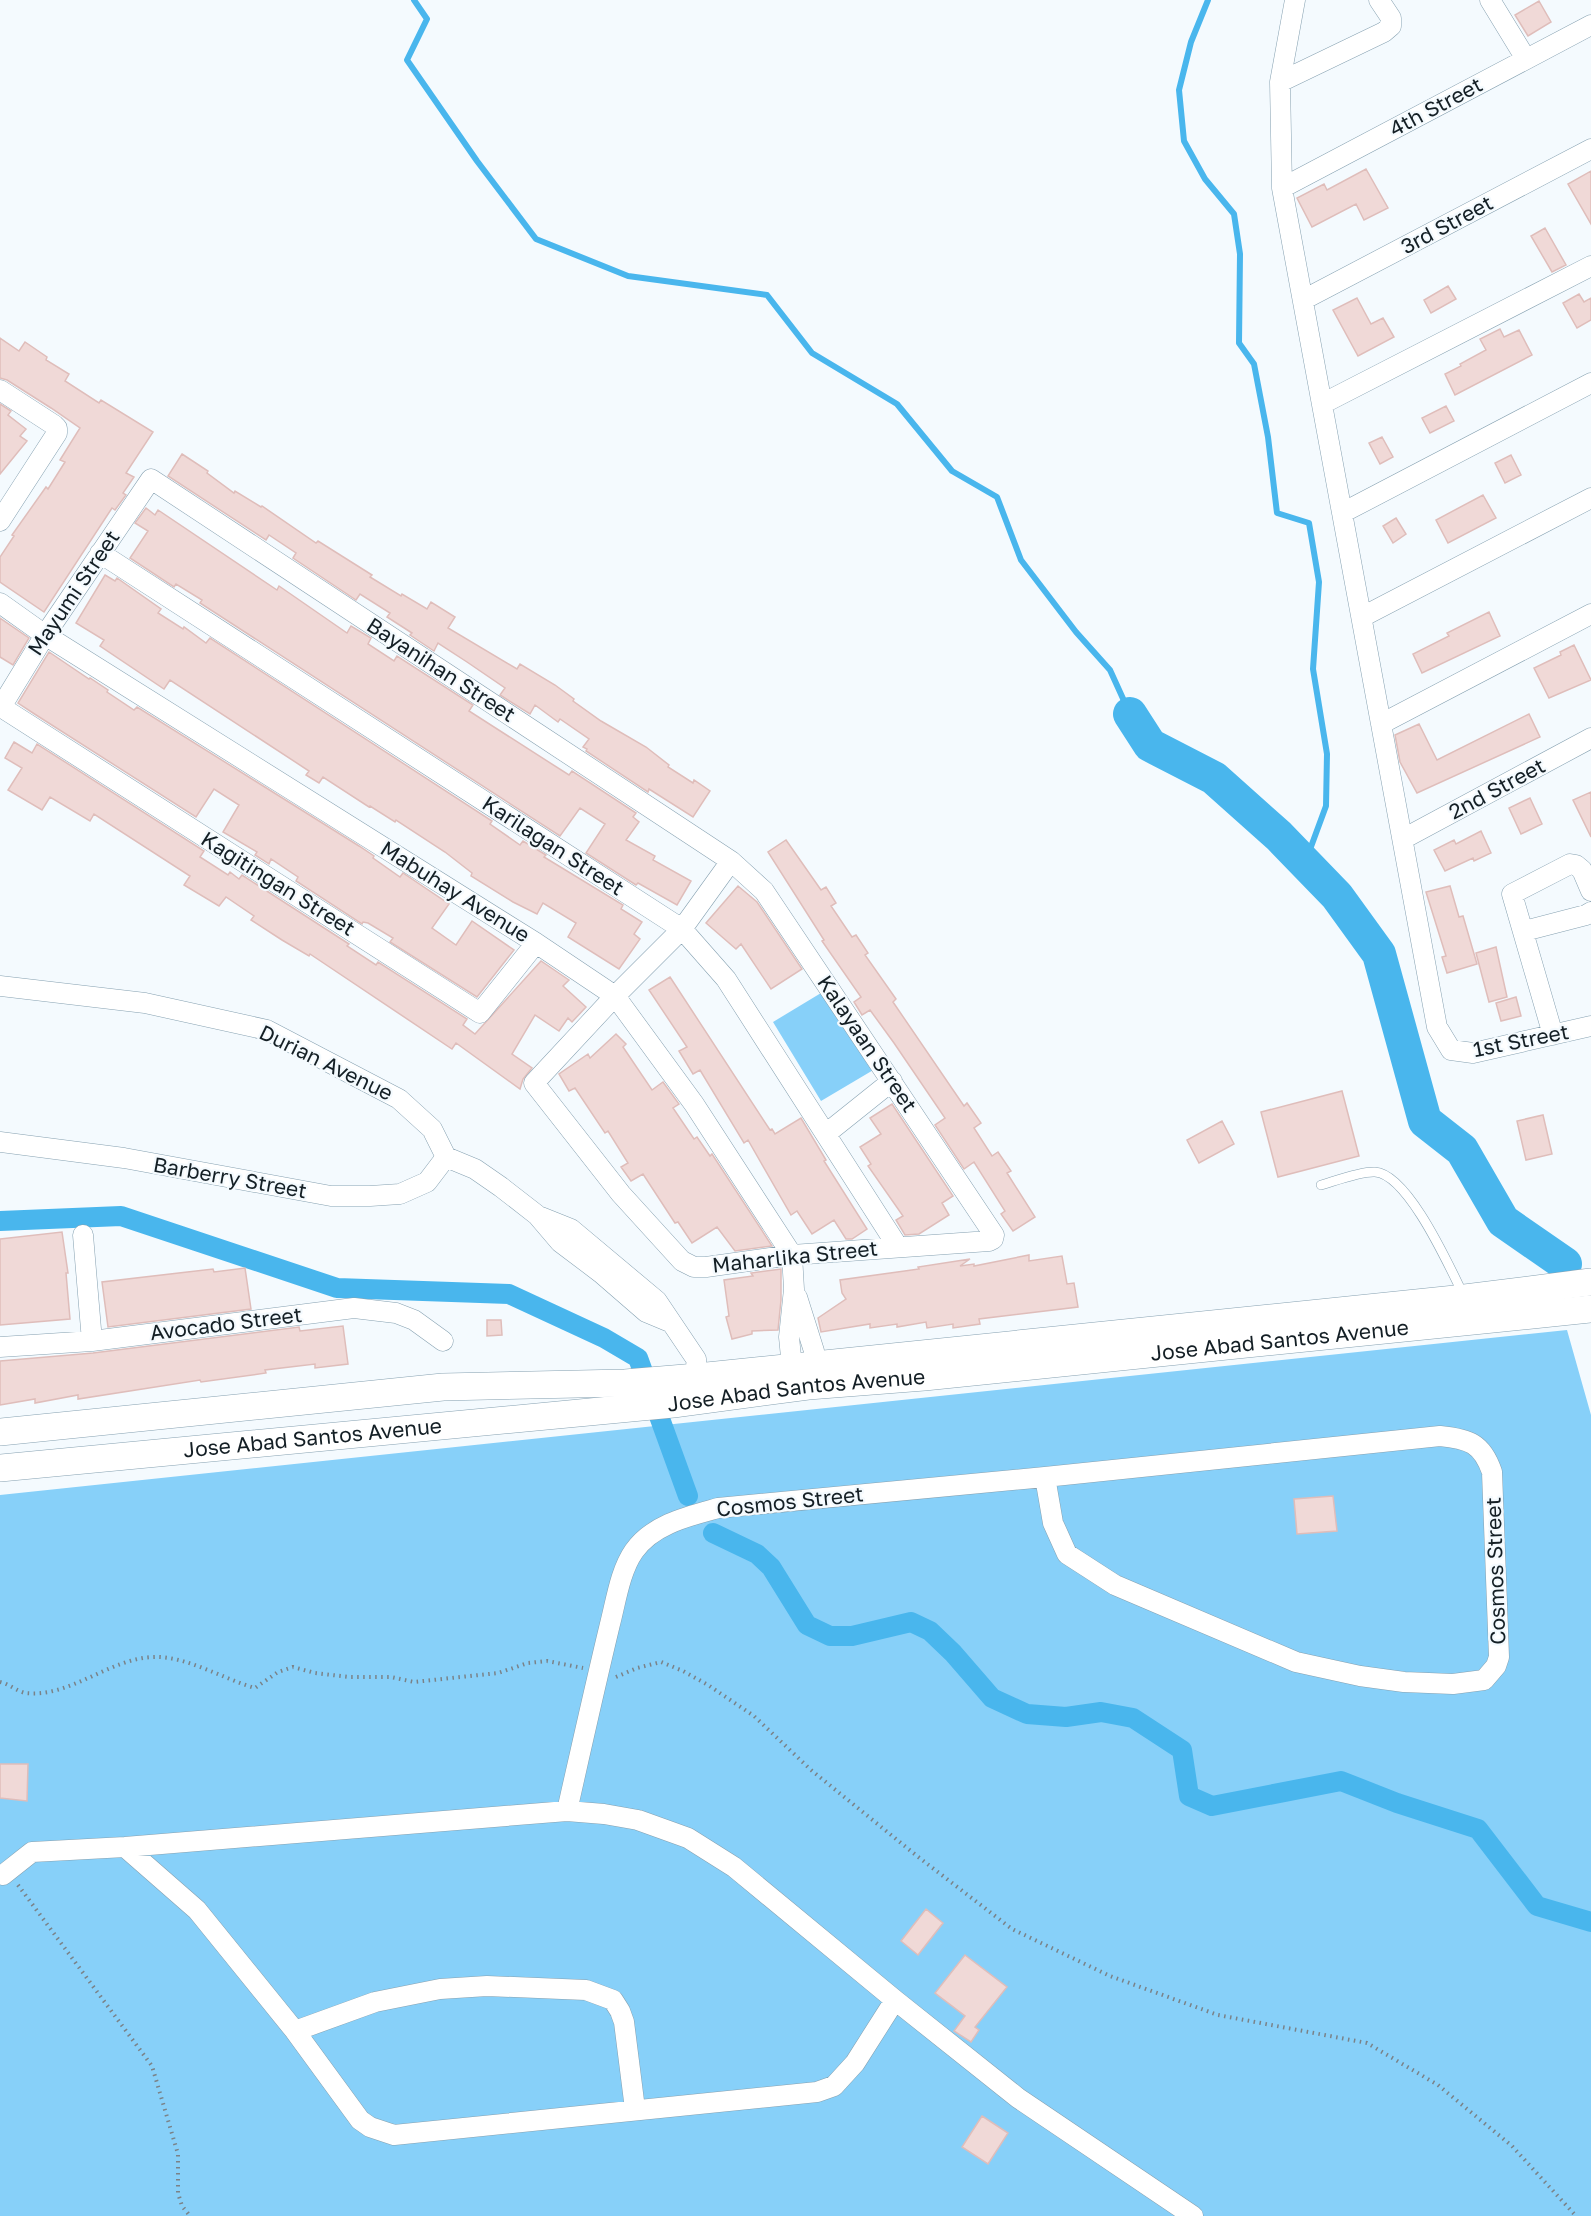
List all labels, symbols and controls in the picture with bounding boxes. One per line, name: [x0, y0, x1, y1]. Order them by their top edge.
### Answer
street label: 4th Street: [1385, 71, 1486, 141]
street label: 3rd Street: [1396, 189, 1497, 259]
street label: Mayumi Street: [22, 525, 125, 660]
street label: Bayanihan Street: [362, 611, 521, 727]
street label: 2nd Street: [1444, 752, 1549, 824]
street label: Karilagan Street: [478, 790, 629, 901]
street label: Kagitingan Street: [197, 825, 360, 941]
street label: Mabuhay Avenue: [376, 835, 535, 947]
street label: Kalayaan Street: [812, 970, 923, 1117]
street label: 1st Street: [1471, 1018, 1571, 1062]
street label: Durian Avenue: [255, 1019, 397, 1106]
street label: Barberry Street: [151, 1151, 309, 1203]
street label: Maharlika Street: [711, 1234, 879, 1278]
street label: Avocado Street: [148, 1301, 303, 1345]
street label: Jose Abad Santos Avenue: [1149, 1314, 1410, 1366]
street label: Jose Abad Santos Avenue: [665, 1363, 926, 1417]
street label: Jose Abad Santos Avenue: [182, 1412, 443, 1463]
street label: Cosmos Street: [715, 1480, 865, 1522]
street label: Cosmos Street: [1479, 1497, 1511, 1645]

